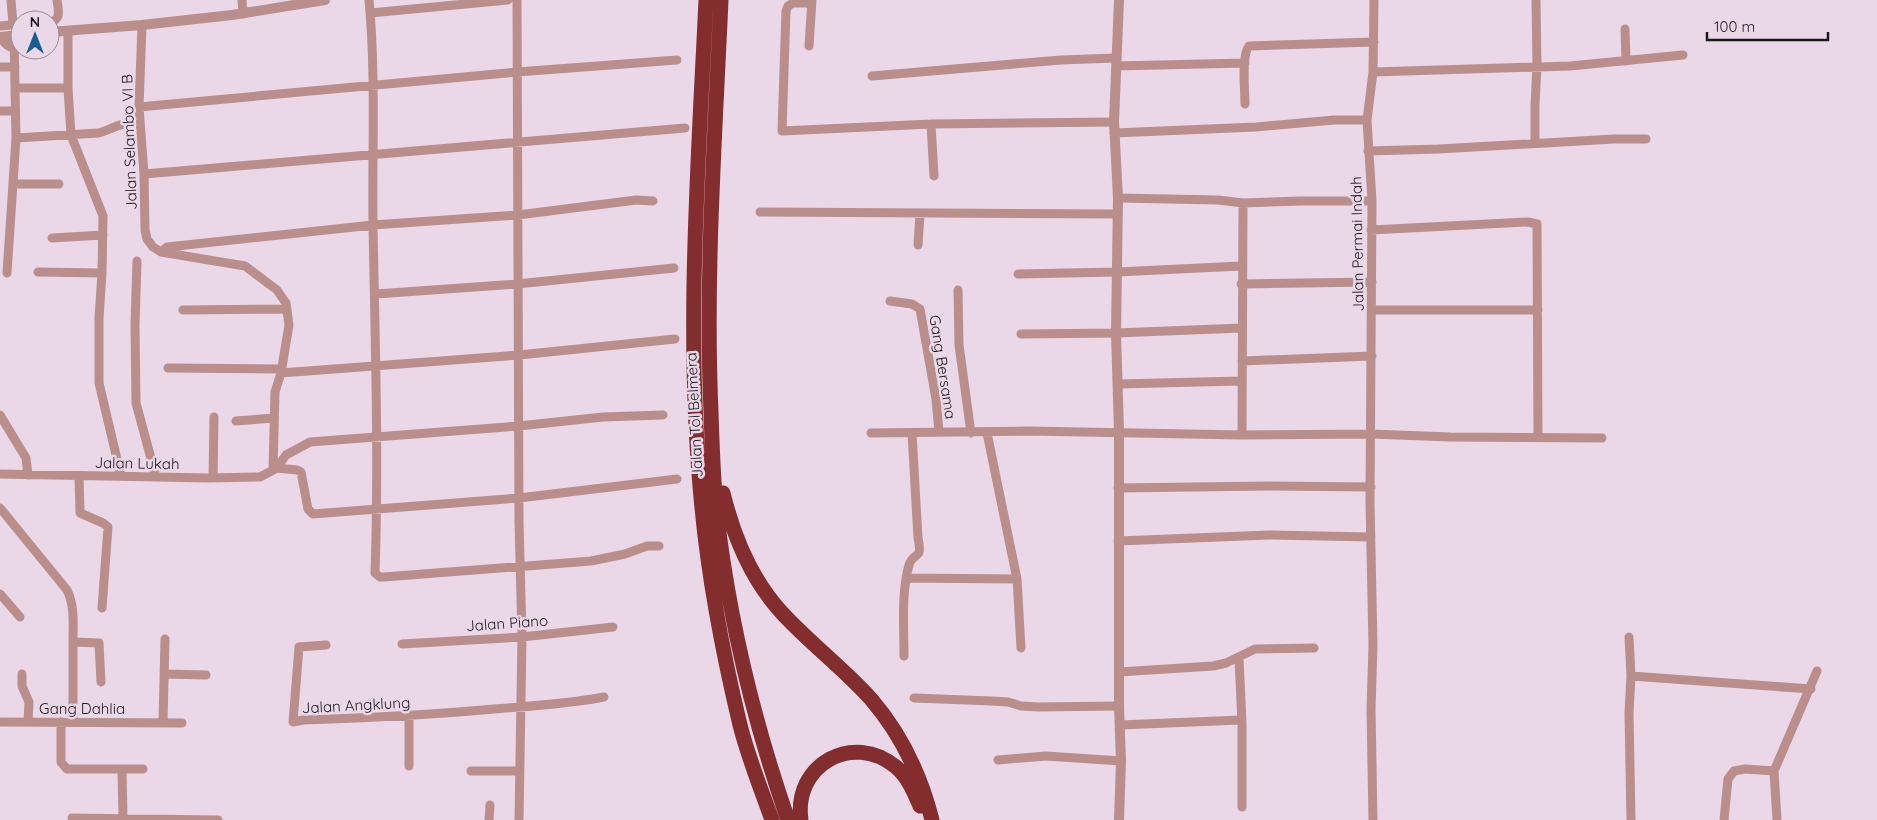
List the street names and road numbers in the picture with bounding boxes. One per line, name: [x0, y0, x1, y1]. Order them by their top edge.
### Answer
street label: Jalan Selambo VI B: [117, 74, 141, 210]
street label: Jalan Permai Indah: [1346, 176, 1368, 312]
street label: Gang Bersama: [925, 314, 961, 420]
street label: Jalan Tol Belmera: [681, 352, 707, 478]
street label: Jalan Lukah: [94, 453, 180, 473]
street label: Jalan Piano: [465, 611, 549, 635]
street label: Jalan Angklung: [301, 693, 411, 717]
street label: Gang Dahlia: [39, 699, 125, 718]

